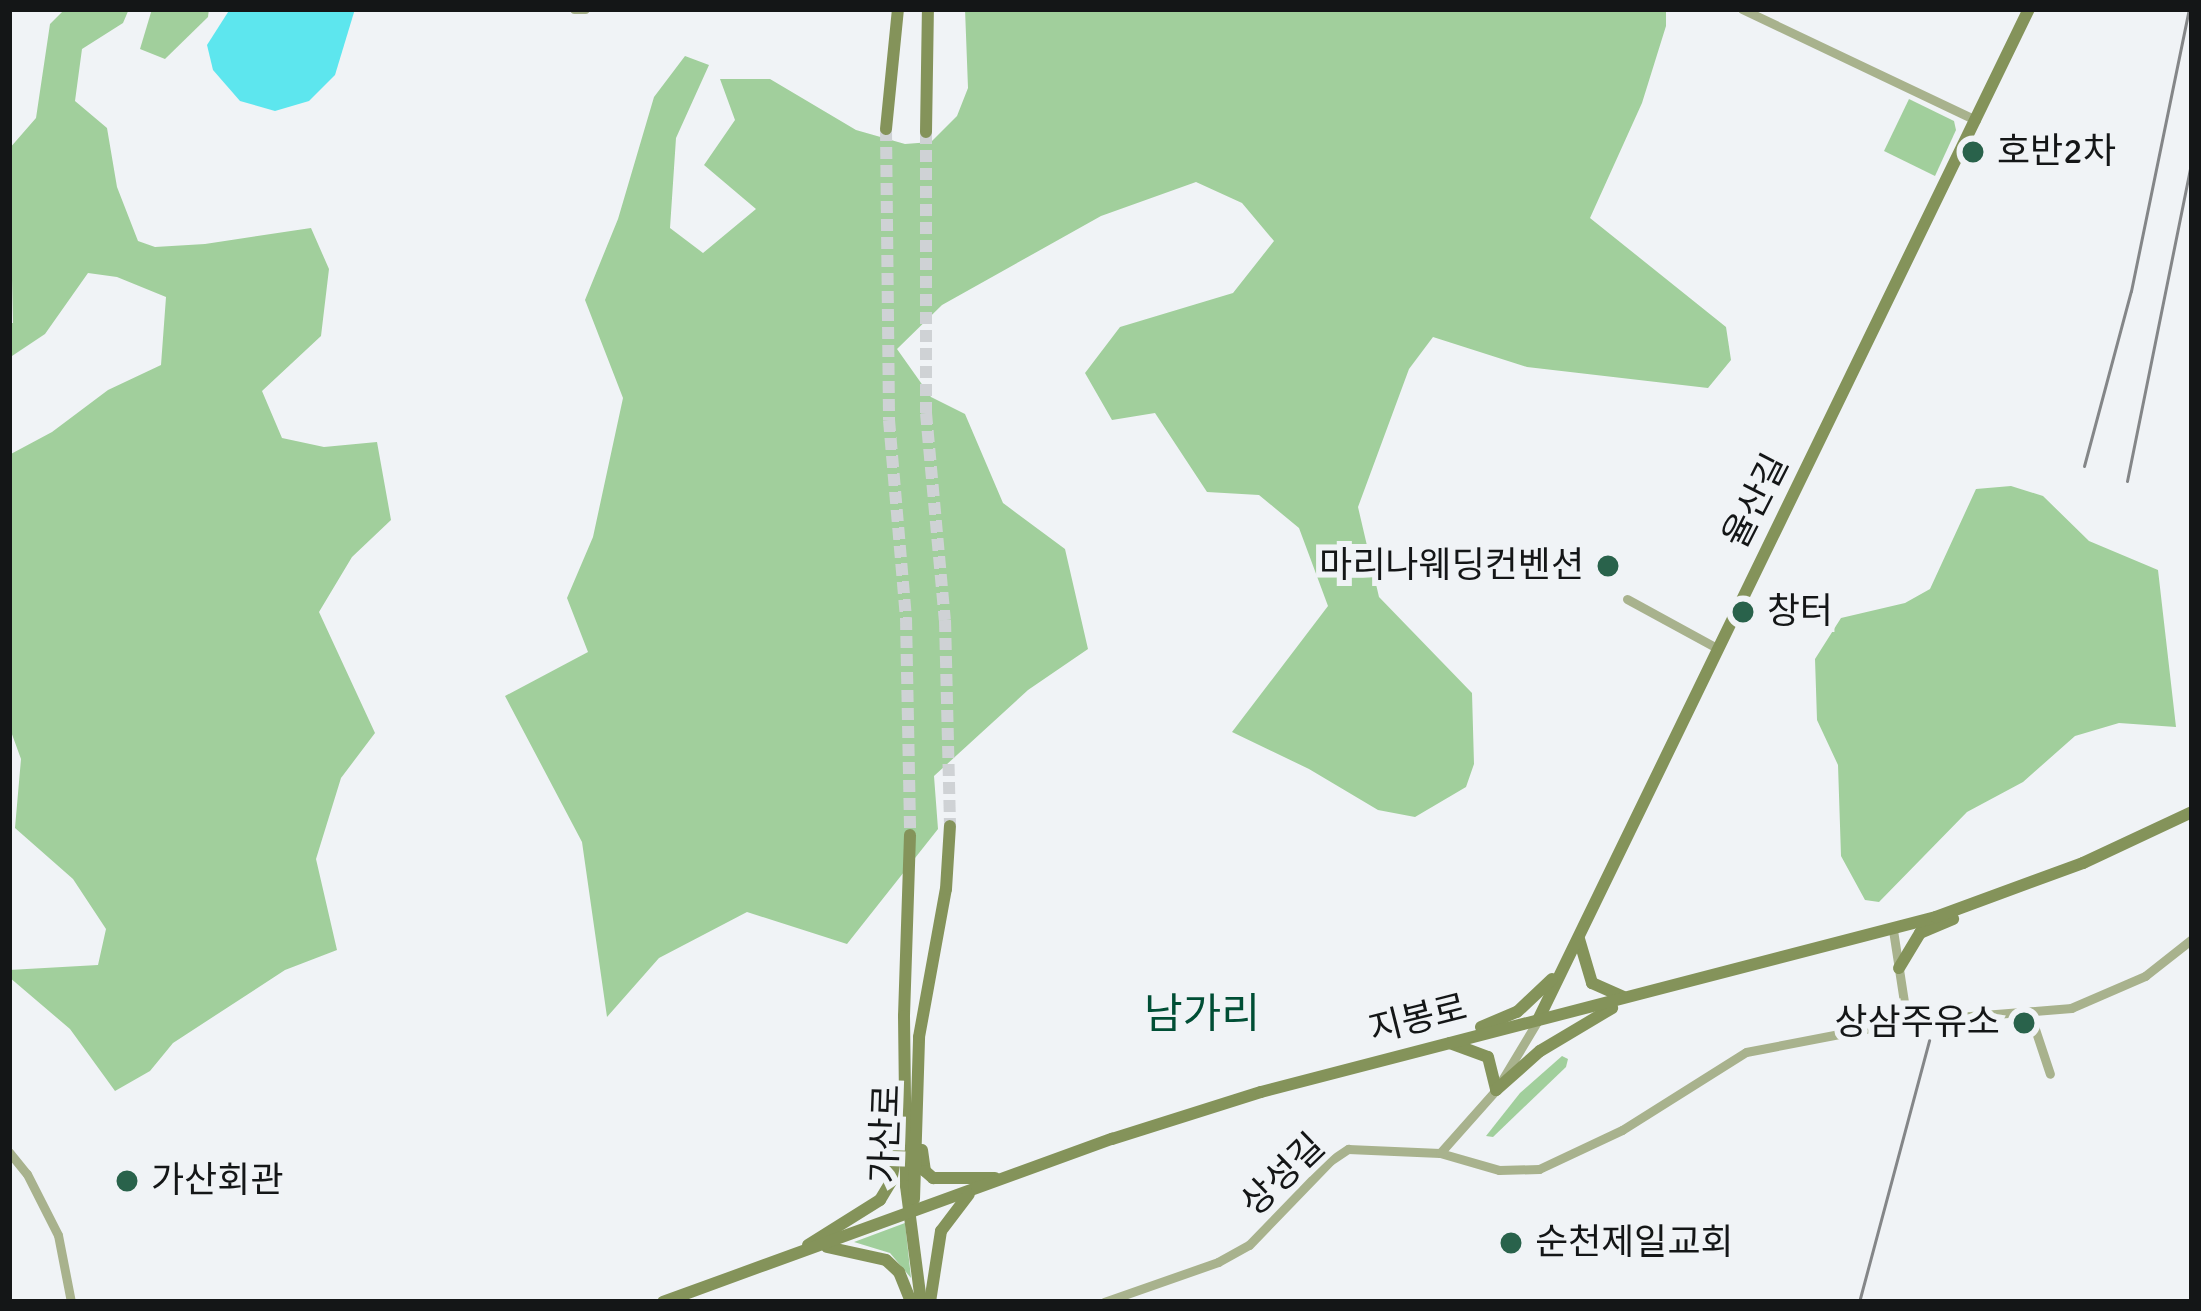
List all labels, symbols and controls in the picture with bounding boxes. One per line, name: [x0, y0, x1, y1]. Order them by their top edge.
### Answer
place label: 호반2차: [1997, 130, 2116, 174]
marker: 호반2차: [1960, 139, 1986, 165]
street label: 율산길: [1714, 447, 1798, 555]
place label: 마리나웨딩컨벤션: [1319, 544, 1584, 588]
marker: 마리나웨딩컨벤션: [1595, 553, 1621, 579]
place label: 창터: [1767, 590, 1833, 634]
marker: 창터: [1730, 599, 1756, 625]
street label: 지봉로: [1365, 986, 1471, 1052]
district label: 남가리: [1144, 990, 1260, 1040]
place label: 상삼주유소: [1834, 1001, 2000, 1045]
marker: 상삼주유소: [2011, 1010, 2037, 1036]
street label: 가산로: [863, 1084, 909, 1184]
street label: 상성길: [1232, 1125, 1334, 1225]
place label: 가산회관: [151, 1159, 283, 1203]
marker: 가산회관: [114, 1168, 140, 1194]
place label: 순천제일교회: [1535, 1221, 1734, 1265]
marker: 순천제일교회: [1498, 1230, 1524, 1256]

